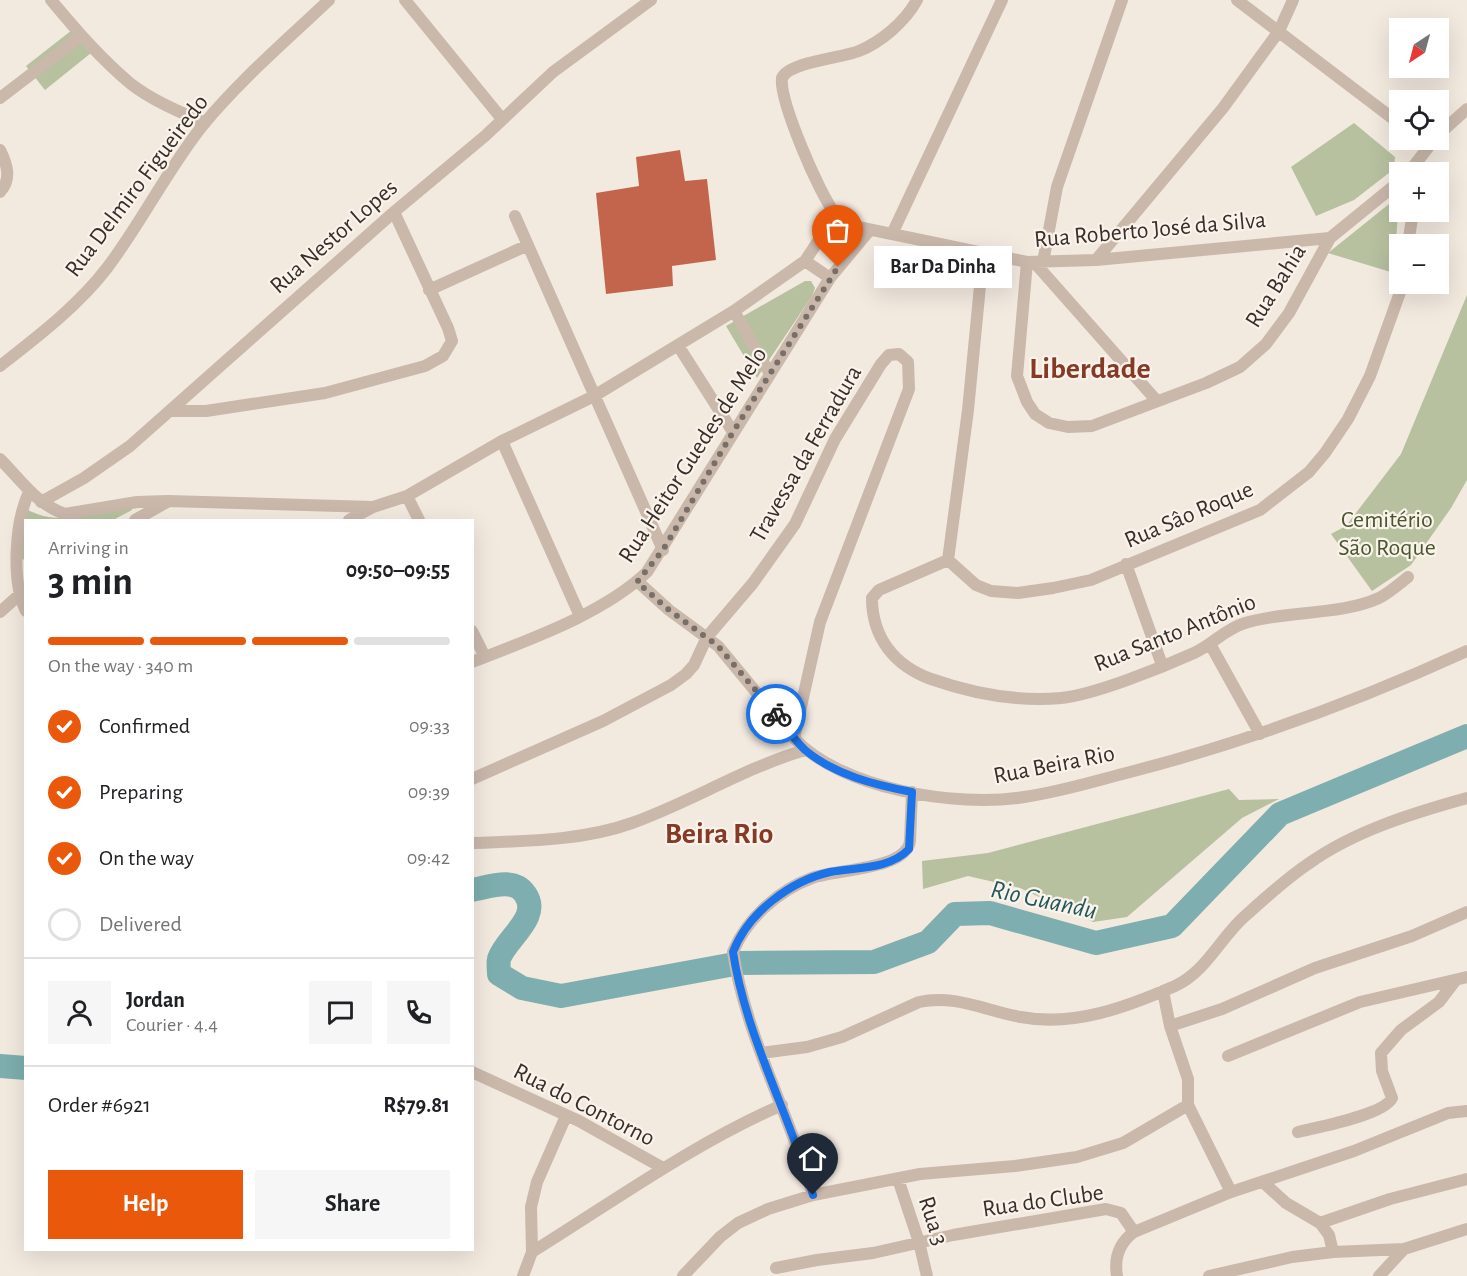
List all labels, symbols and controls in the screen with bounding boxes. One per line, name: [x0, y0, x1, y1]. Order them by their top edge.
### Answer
north arrow: [1389, 18, 1449, 78]
map controls: [1389, 18, 1449, 294]
street label: Rua Delmiro Figueiredo: [61, 90, 213, 282]
button: locate: [1389, 90, 1449, 150]
button: +: [1389, 162, 1449, 222]
street label: Rua Nestor Lopes: [266, 175, 402, 299]
pin: [812, 205, 863, 267]
street label: Rua Roberto José da Silva: [1033, 208, 1267, 252]
icon: bag: [821, 214, 854, 247]
button: −: [1389, 234, 1449, 294]
street label: Rua Bahia: [1241, 240, 1311, 332]
callout: Bar Da Dinha: [874, 246, 1012, 288]
text: Bar Da Dinha: [890, 257, 996, 277]
street label: Rua Heitor Guedes de Melo: [614, 343, 772, 567]
district label: Liberdade: [1029, 354, 1151, 384]
street label: Travessa da Ferradura: [746, 362, 866, 546]
street label: Rua Sâo Roque: [1121, 477, 1257, 553]
park label: Cemitério São Roque: [1338, 508, 1436, 560]
text: Arriving in: [48, 538, 129, 558]
text: 09:50–09:55: [346, 559, 450, 581]
text: 3 min: [48, 563, 133, 602]
street label: Rua Santo Antônio: [1091, 590, 1259, 676]
text: On the way · 340 m: [48, 656, 193, 676]
courier: [746, 684, 806, 744]
icon: bike: [760, 698, 793, 731]
icon: check: [48, 710, 81, 743]
text: Confirmed: [99, 715, 190, 737]
text: 09:33: [409, 716, 450, 736]
street label: Rua Beira Rio: [991, 741, 1117, 789]
icon: check: [48, 776, 81, 809]
text: Preparing: [99, 781, 183, 803]
text: 09:39: [408, 782, 450, 802]
district label: Beira Rio: [665, 819, 773, 849]
icon: check: [48, 842, 81, 875]
text: On the way: [99, 847, 194, 869]
text: 09:42: [407, 848, 450, 868]
water label: Rio Guandu: [989, 876, 1099, 924]
text: Delivered: [99, 913, 182, 935]
button: person: [48, 981, 111, 1044]
button: chat: [309, 981, 372, 1044]
button: phone: [387, 981, 450, 1044]
text: Jordan: [126, 989, 185, 1011]
text: Courier · 4.4: [126, 1015, 218, 1035]
street label: Rua do Contorno: [509, 1059, 659, 1151]
text: Order #6921: [48, 1094, 151, 1116]
text: R$79.81: [383, 1094, 450, 1116]
pin: [787, 1133, 838, 1195]
icon: home: [796, 1142, 829, 1175]
button: Help: [48, 1170, 243, 1239]
button: Share: [255, 1170, 450, 1239]
street label: Rua do Clube: [981, 1181, 1105, 1221]
street label: Rua 3: [914, 1194, 952, 1248]

